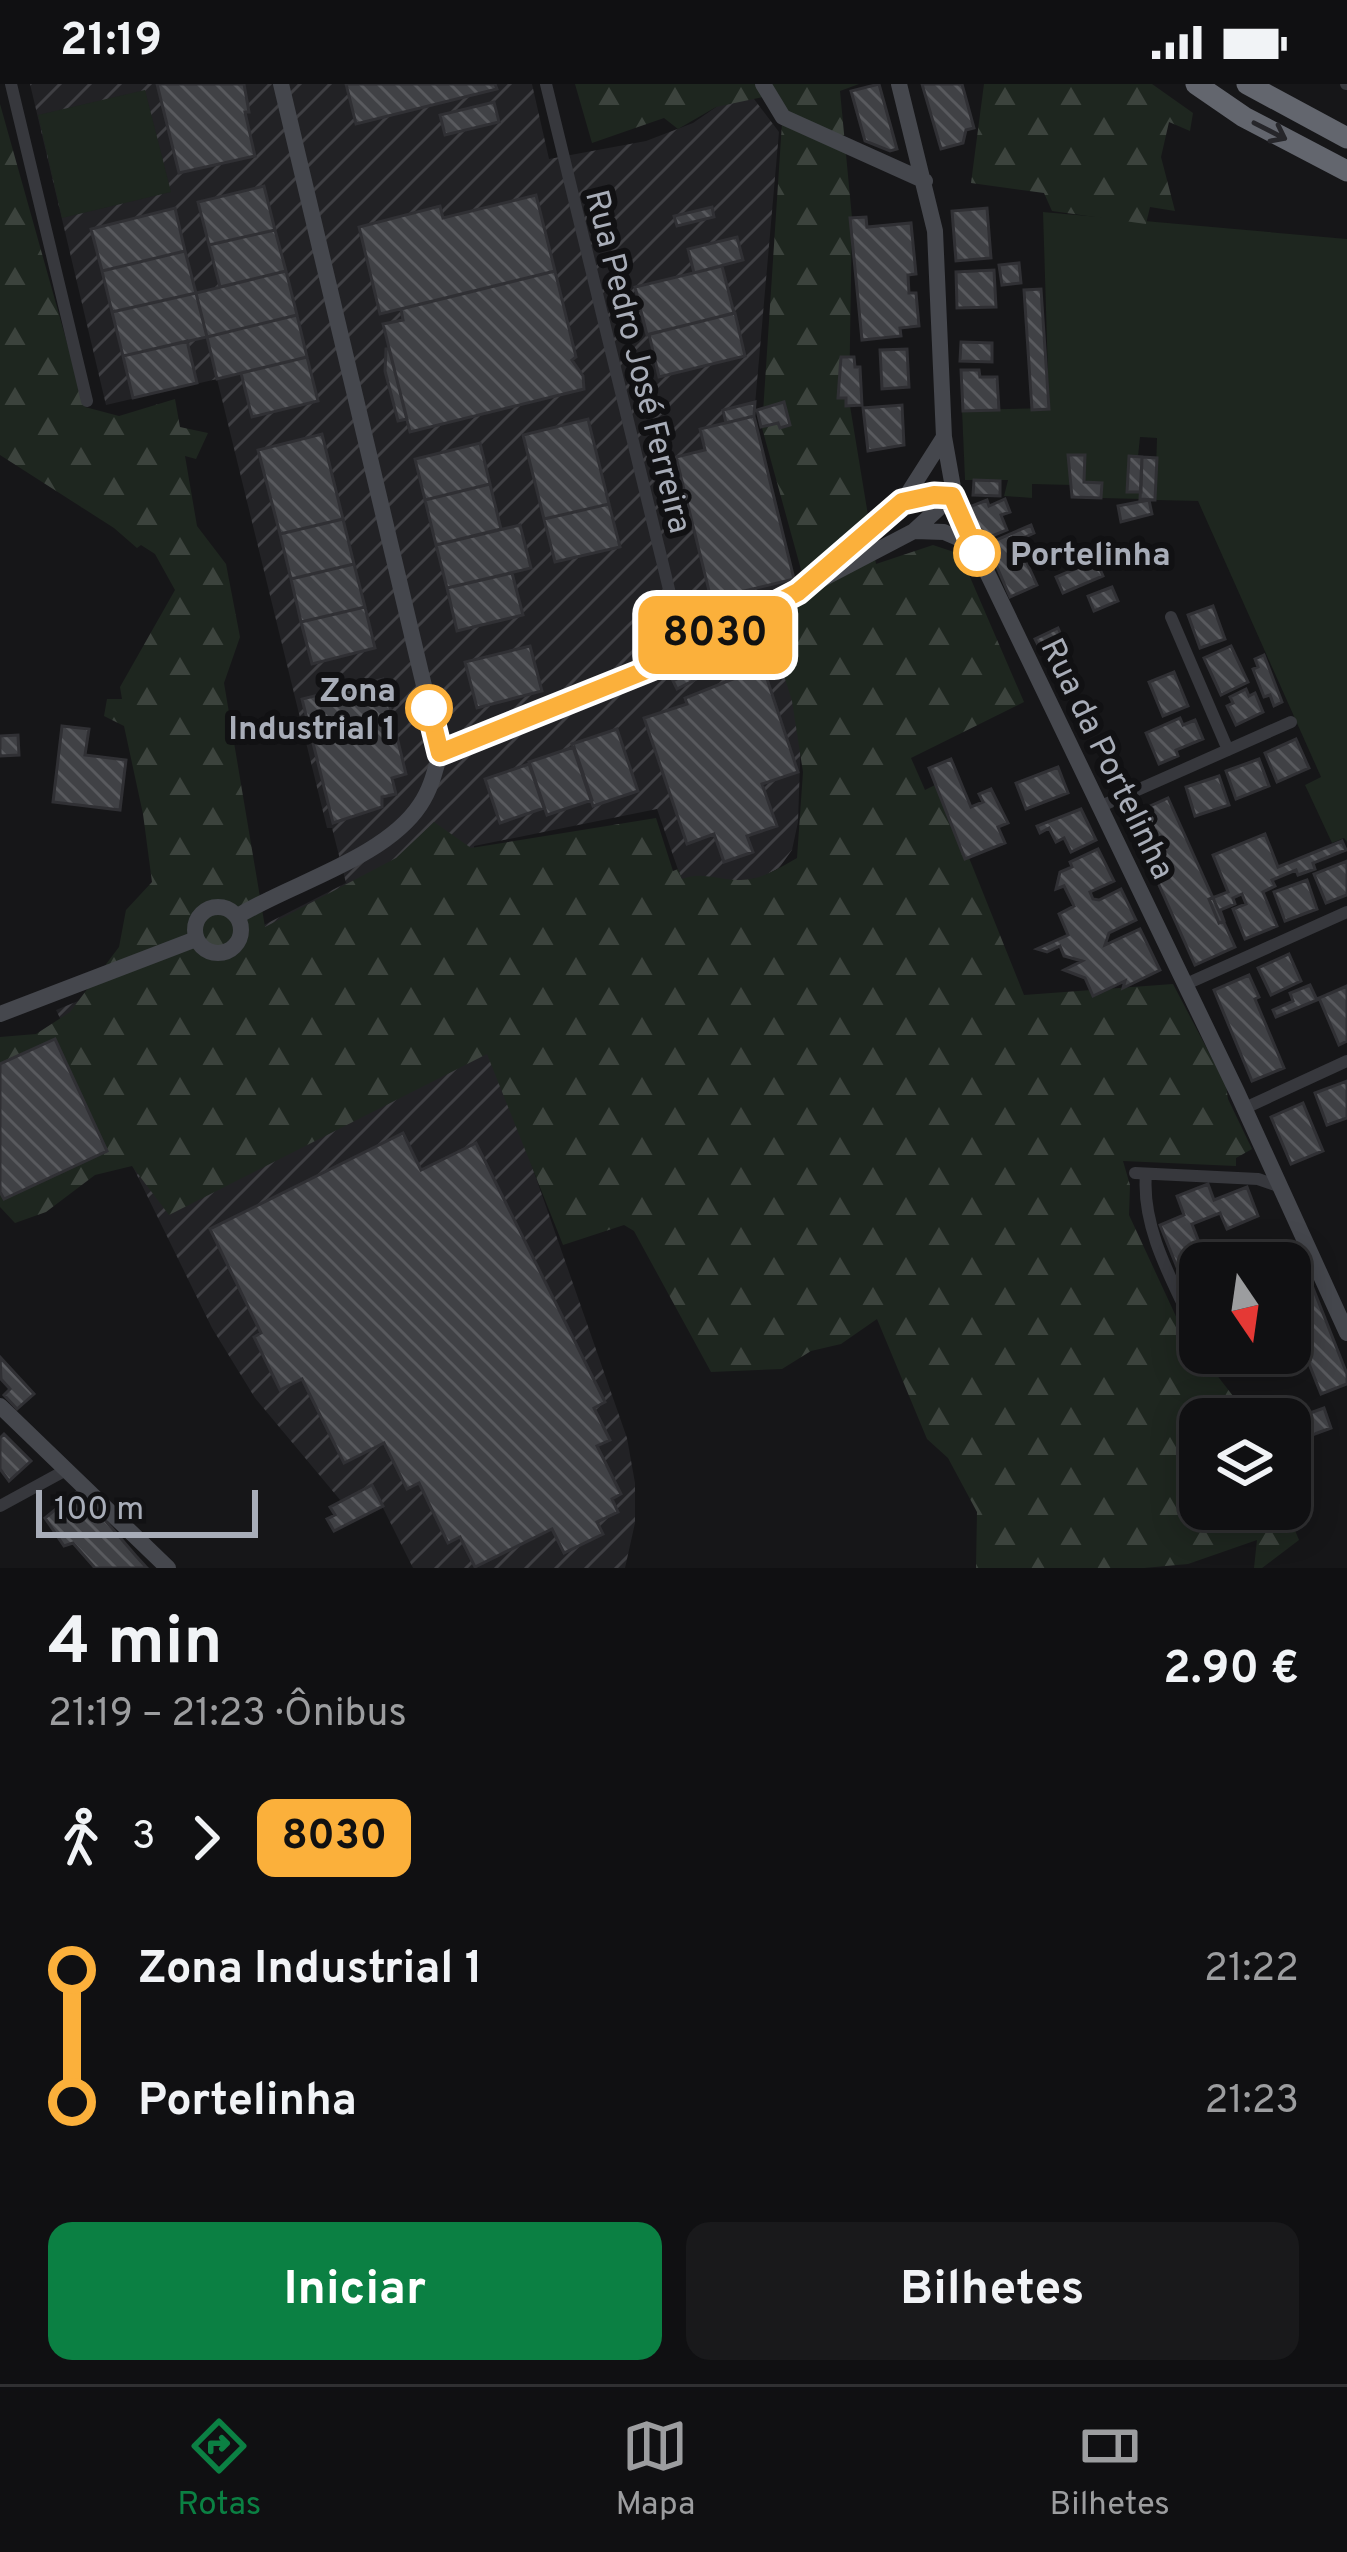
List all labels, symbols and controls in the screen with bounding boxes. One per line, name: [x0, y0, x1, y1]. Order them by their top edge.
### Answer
text: 21:19: [60, 14, 162, 71]
one-way arrow: [1251, 120, 1287, 143]
street label: Rua Pedro José Ferreira: [573, 186, 699, 538]
marker: Portelinha: [955, 531, 999, 575]
place label: Portelinha: [1010, 536, 1171, 578]
line badge: 8030: [631, 596, 799, 674]
text: 8030: [662, 608, 768, 661]
street label: Rua da Portelinha: [1029, 632, 1182, 887]
place label: Zona Industrial 1: [228, 672, 396, 752]
marker: Zona Industrial 1: [407, 686, 451, 730]
north arrow: [1179, 1242, 1311, 1374]
map controls: [1179, 1242, 1311, 1530]
button: layers: [1179, 1398, 1311, 1530]
scale bar: [36, 1484, 258, 1537]
text: 100 m: [54, 1490, 144, 1532]
text: 4 min: [48, 1604, 222, 1687]
text: 2.90 €: [1163, 1642, 1299, 1699]
text: 21:19 – 21:23 · Ônibus: [48, 1691, 407, 1740]
icon: walk: [48, 1805, 114, 1871]
icon: forward: [173, 1805, 239, 1871]
text: 8030: [281, 1811, 387, 1864]
text: 3: [132, 1814, 155, 1863]
text: Zona Industrial 1: [138, 1942, 483, 1999]
text: 21:22: [1204, 1946, 1299, 1995]
text: Portelinha: [138, 2074, 357, 2131]
text: 21:23: [1204, 2078, 1299, 2127]
button: Iniciar: [48, 2222, 662, 2360]
button: Bilhetes: [686, 2222, 1299, 2360]
tab: Rotas: [177, 2413, 261, 2527]
tab: Mapa: [616, 2413, 695, 2527]
tab: Bilhetes: [1050, 2413, 1170, 2527]

